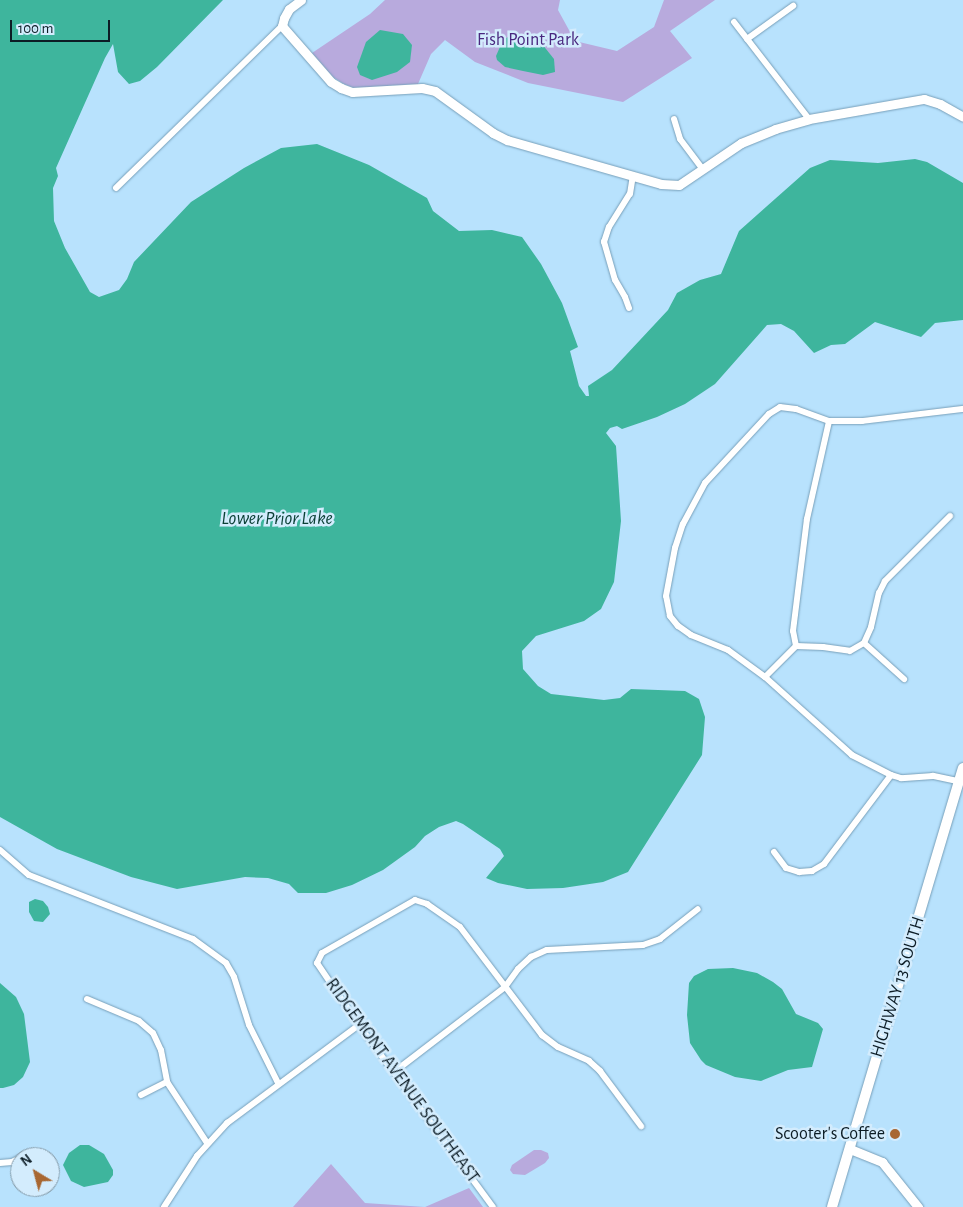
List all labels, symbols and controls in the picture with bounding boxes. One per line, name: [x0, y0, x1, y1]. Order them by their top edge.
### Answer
scale bar: [12, 10, 112, 42]
text: 100 m: [18, 21, 53, 36]
park label: Fish Point Park: [477, 29, 579, 51]
water label: Lower Prior Lake: [221, 508, 333, 530]
street label: HIGHWAY 13 SOUTH: [866, 914, 930, 1060]
street label: RIDGEMONT AVENUE SOUTHEAST: [320, 974, 484, 1188]
place label: Scooter's Coffee: [775, 1123, 885, 1145]
marker: Scooter's Coffee: [889, 1128, 901, 1140]
north arrow: [10, 1147, 60, 1197]
text: N: [18, 1152, 35, 1169]

